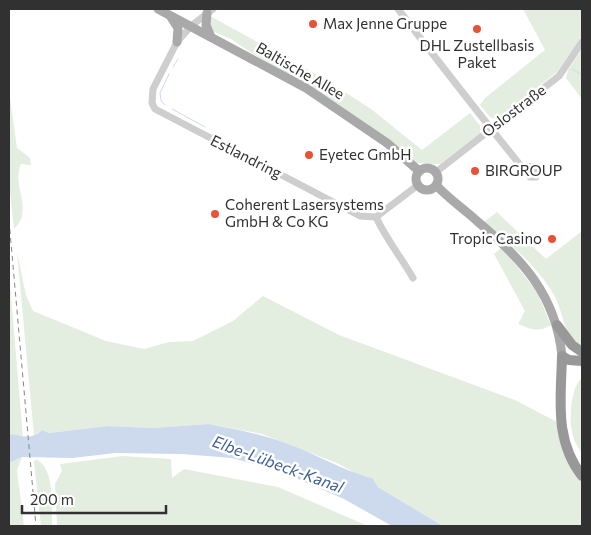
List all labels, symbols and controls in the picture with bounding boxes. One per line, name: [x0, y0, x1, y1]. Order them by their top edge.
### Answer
place label: Max Jenne Gruppe: [323, 14, 447, 32]
marker: Max Jenne Gruppe: [307, 18, 319, 30]
marker: DHL Zustellbasis Paket: [471, 23, 483, 35]
place label: DHL Zustellbasis Paket: [420, 36, 535, 71]
street label: Baltische Allee: [253, 38, 348, 103]
street label: Oslostraße: [478, 80, 549, 140]
street label: Estlandring: [208, 131, 285, 182]
place label: Eyetec GmbH: [319, 145, 411, 163]
marker: Eyetec GmbH: [303, 149, 315, 161]
place label: BIRGROUP: [485, 161, 562, 179]
marker: BIRGROUP: [469, 165, 481, 177]
place label: Coherent Lasersystems GmbH & Co KG: [225, 195, 384, 230]
marker: Coherent Lasersystems GmbH & Co KG: [209, 208, 221, 220]
place label: Tropic Casino: [450, 229, 542, 247]
marker: Tropic Casino: [546, 233, 558, 245]
water label: Elbe-Lübeck-Kanal: [210, 431, 347, 496]
scale bar: [22, 482, 166, 514]
text: 200 m: [30, 490, 74, 508]

